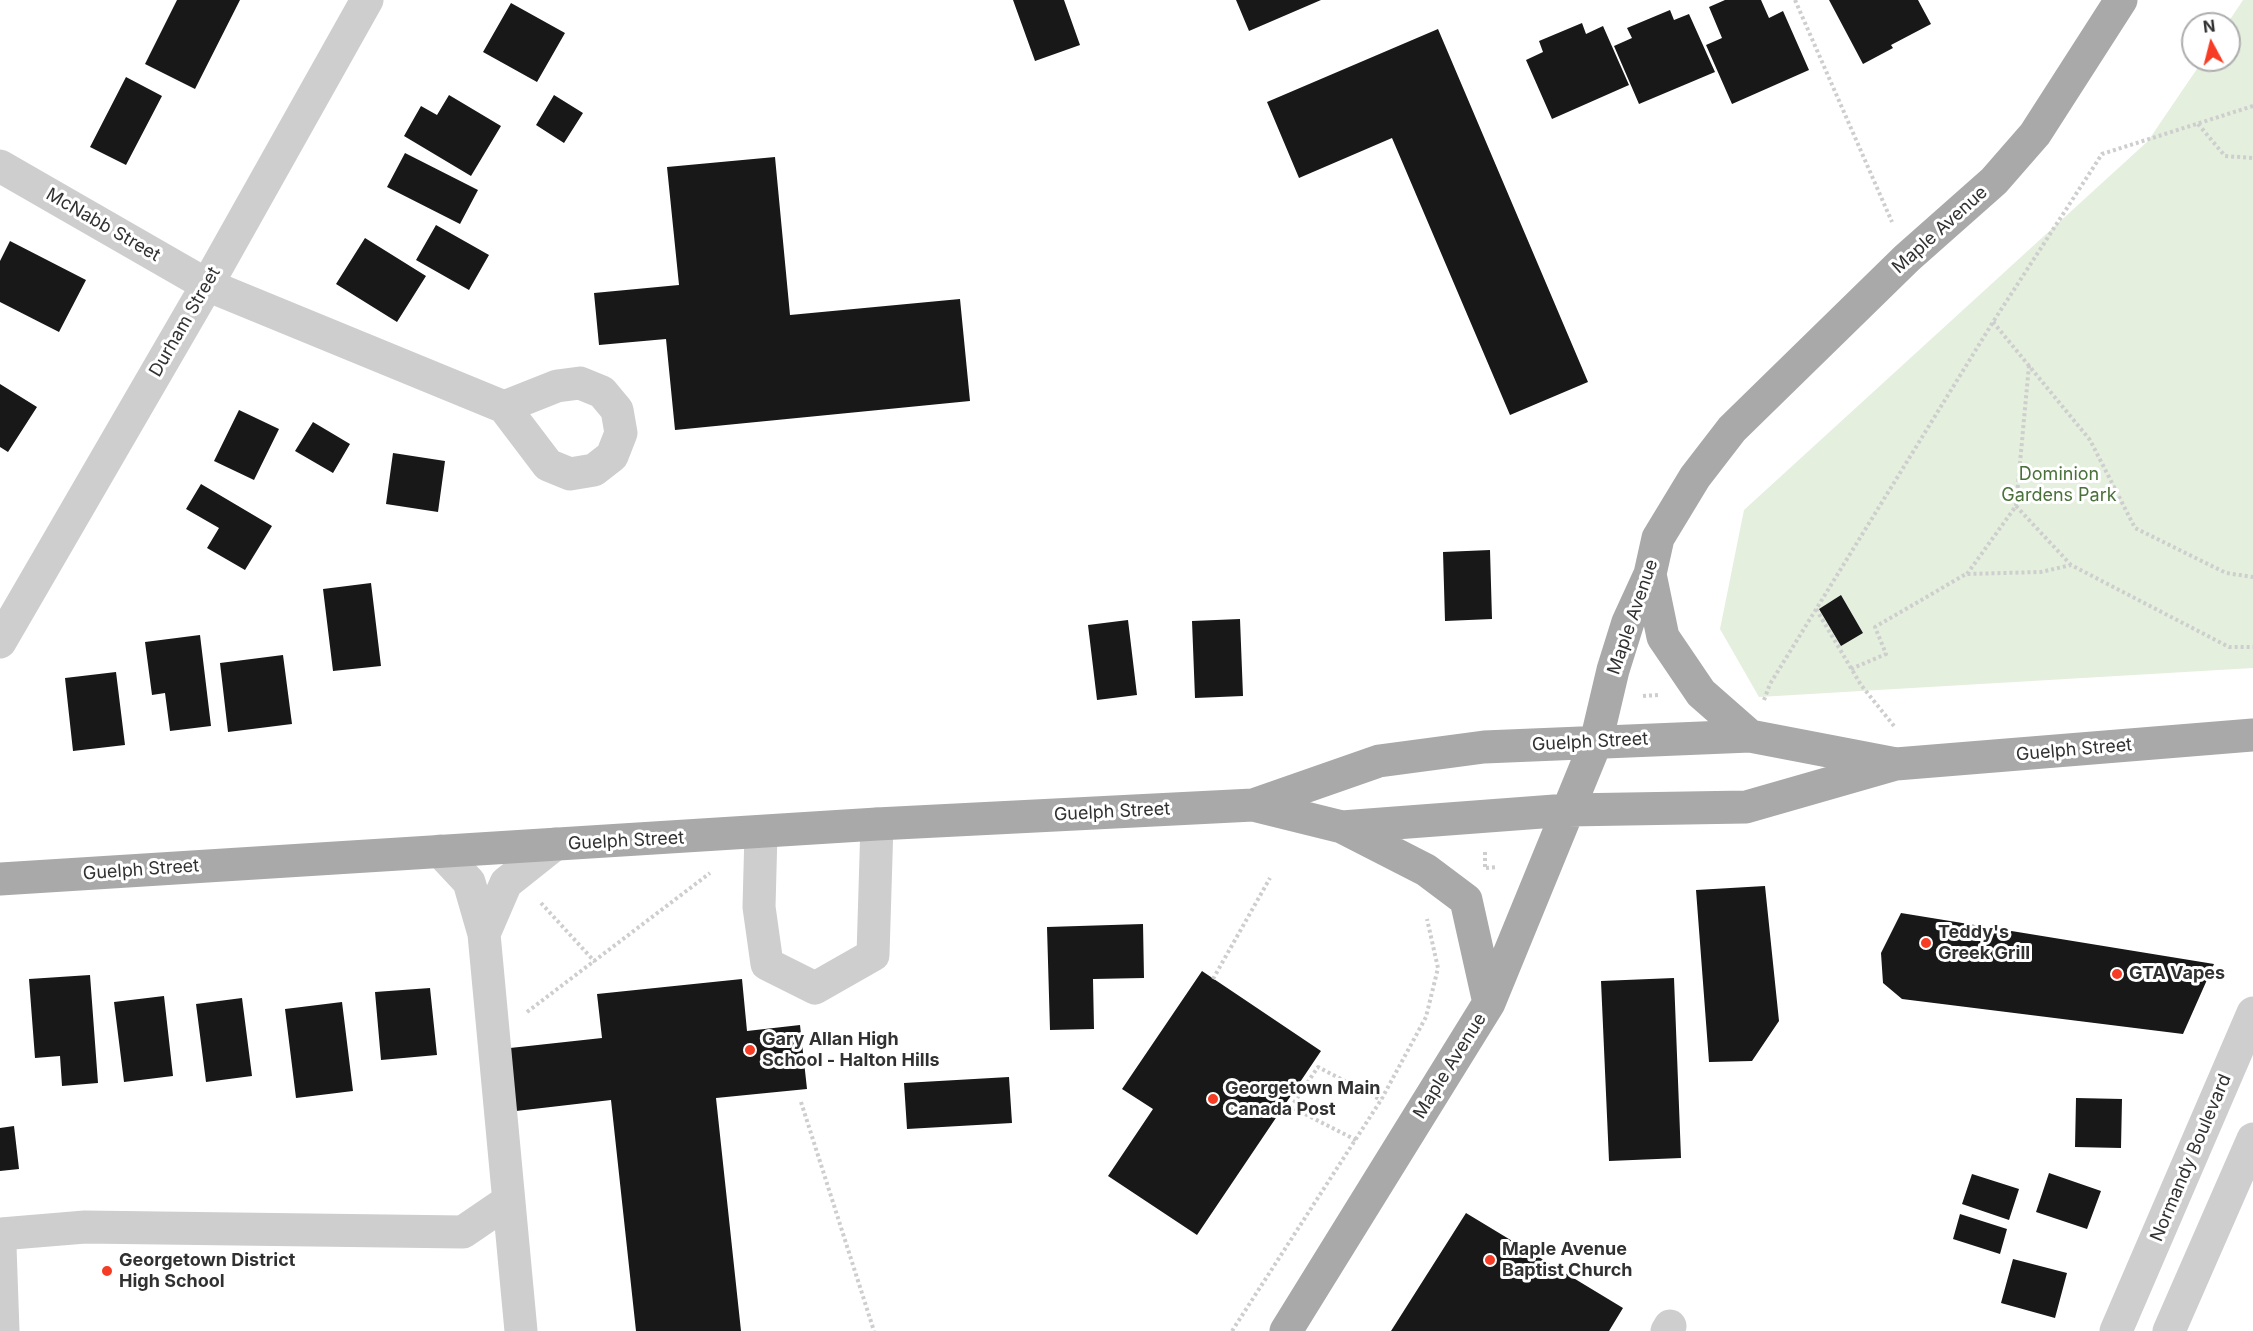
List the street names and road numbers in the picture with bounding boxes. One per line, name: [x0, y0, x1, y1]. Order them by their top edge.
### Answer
street label: Maple Avenue: [1888, 182, 1992, 278]
street label: McNabb Street: [42, 184, 164, 266]
street label: Durham Street: [145, 263, 225, 381]
street label: Maple Avenue: [1603, 557, 1663, 677]
street label: Guelph Street: [1531, 728, 1649, 756]
street label: Guelph Street: [2015, 734, 2133, 766]
street label: Guelph Street: [1053, 798, 1171, 826]
street label: Guelph Street: [567, 827, 685, 855]
street label: Guelph Street: [82, 855, 200, 885]
street label: Maple Avenue: [1409, 1009, 1491, 1123]
street label: Normandy Boulevard: [2146, 1071, 2236, 1245]

